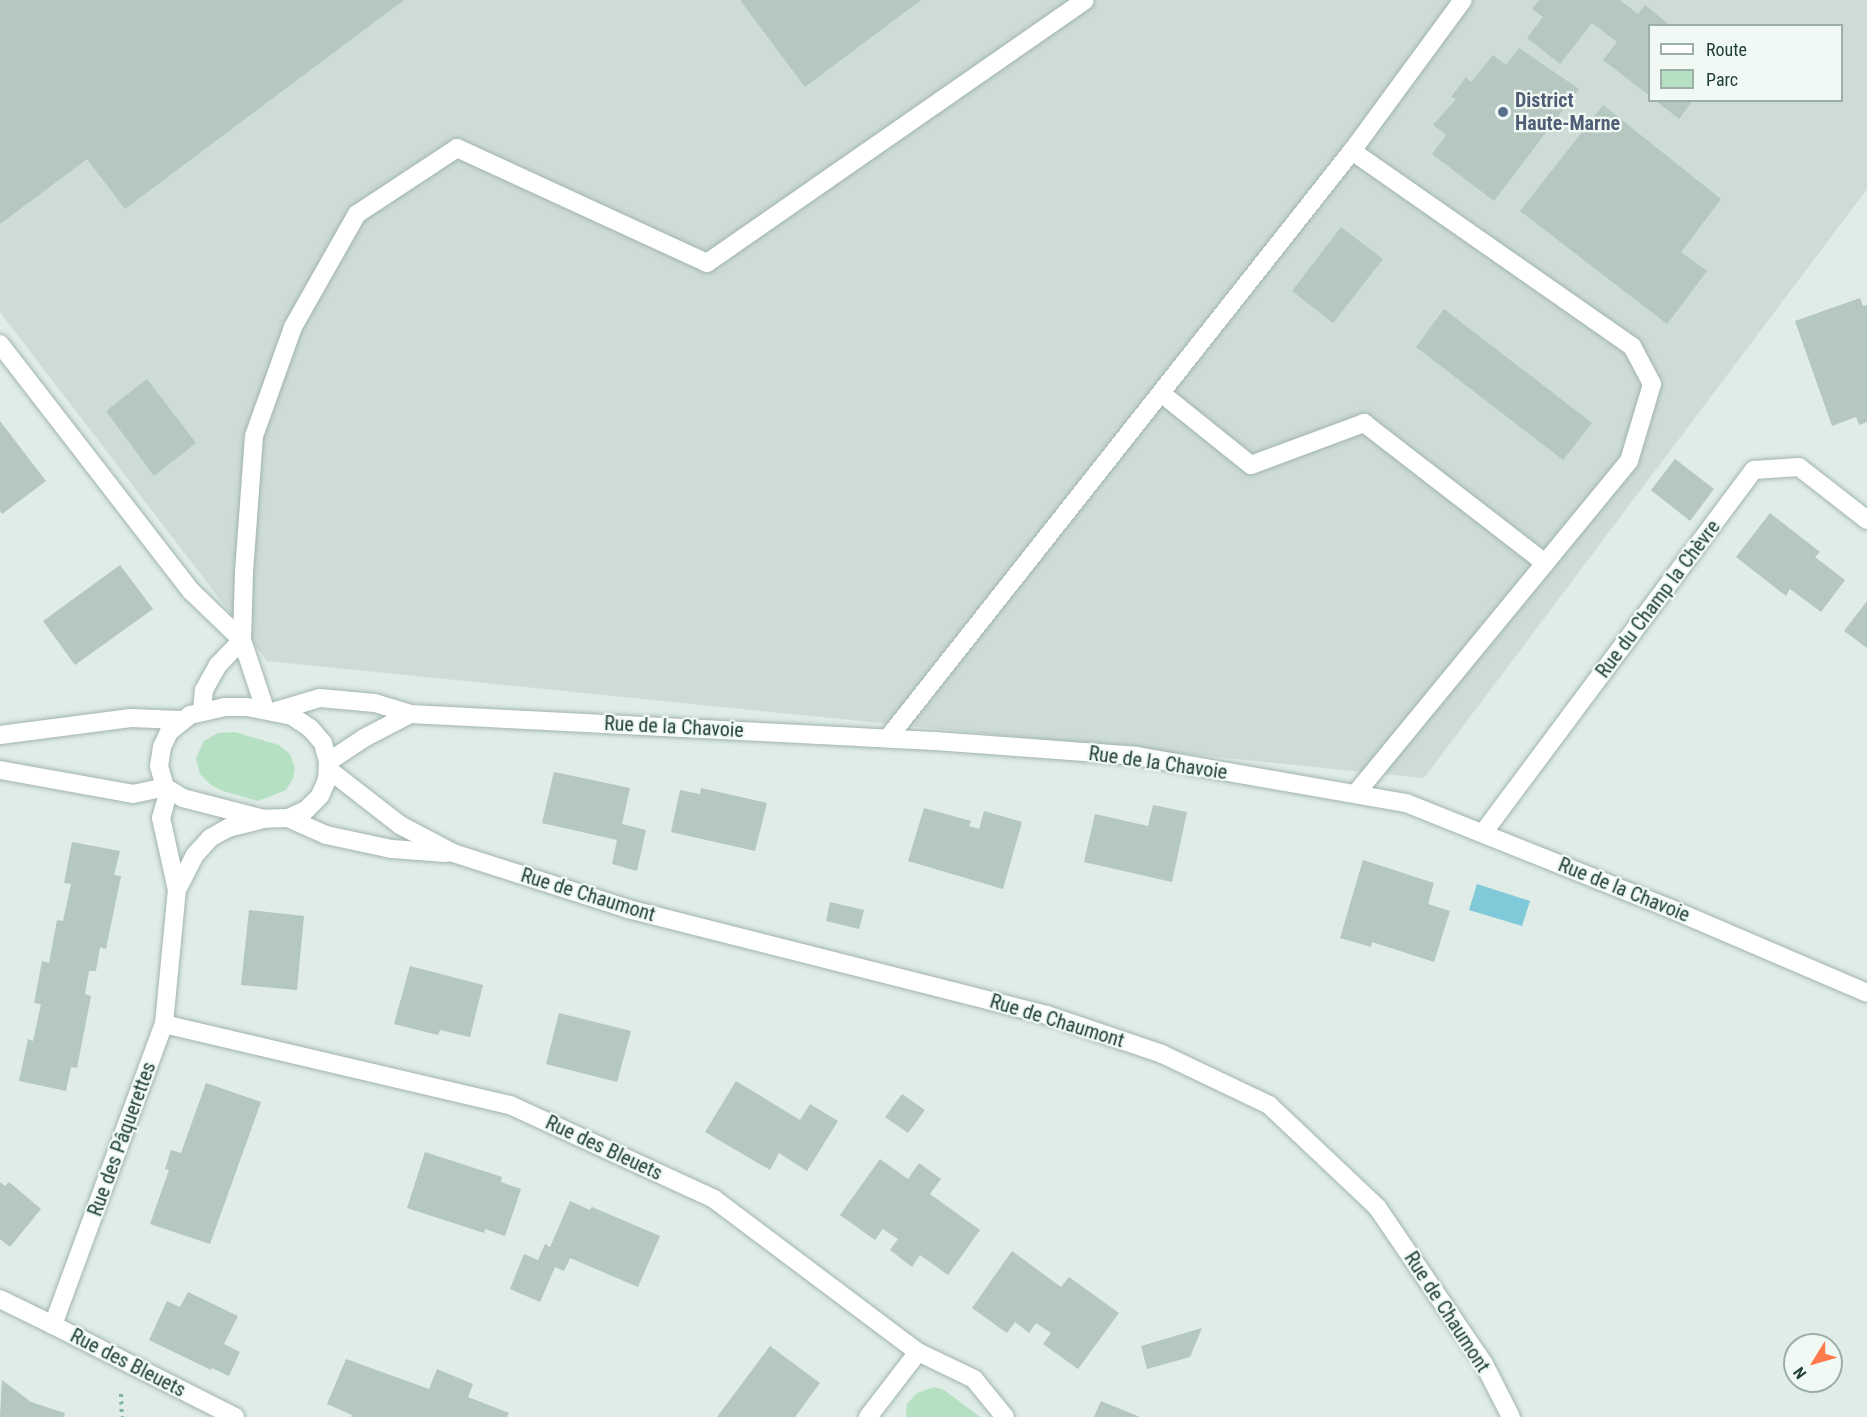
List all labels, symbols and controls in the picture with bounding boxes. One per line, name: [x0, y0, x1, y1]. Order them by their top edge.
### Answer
legend: [1648, 24, 1843, 102]
text: Route: [1706, 39, 1747, 60]
text: Parc: [1706, 69, 1738, 90]
place label: District Haute-Marne: [1515, 88, 1620, 135]
marker: District Haute-Marne: [1496, 105, 1510, 119]
street label: Rue du Champ la Chèvre: [1591, 515, 1725, 683]
street label: Rue de la Chavoie: [604, 711, 744, 743]
street label: Rue de la Chavoie: [1087, 741, 1229, 785]
street label: Rue de la Chavoie: [1555, 853, 1693, 927]
street label: Rue de Chaumont: [518, 863, 658, 927]
street label: Rue de Chaumont: [987, 989, 1127, 1053]
street label: Rue des Pâquerettes: [83, 1059, 161, 1219]
street label: Rue des Bleuets: [542, 1110, 666, 1186]
street label: Rue de Chaumont: [1399, 1247, 1495, 1377]
street label: Rue des Bleuets: [66, 1324, 190, 1402]
north arrow: [1783, 1333, 1843, 1393]
text: N: [1789, 1363, 1810, 1383]

